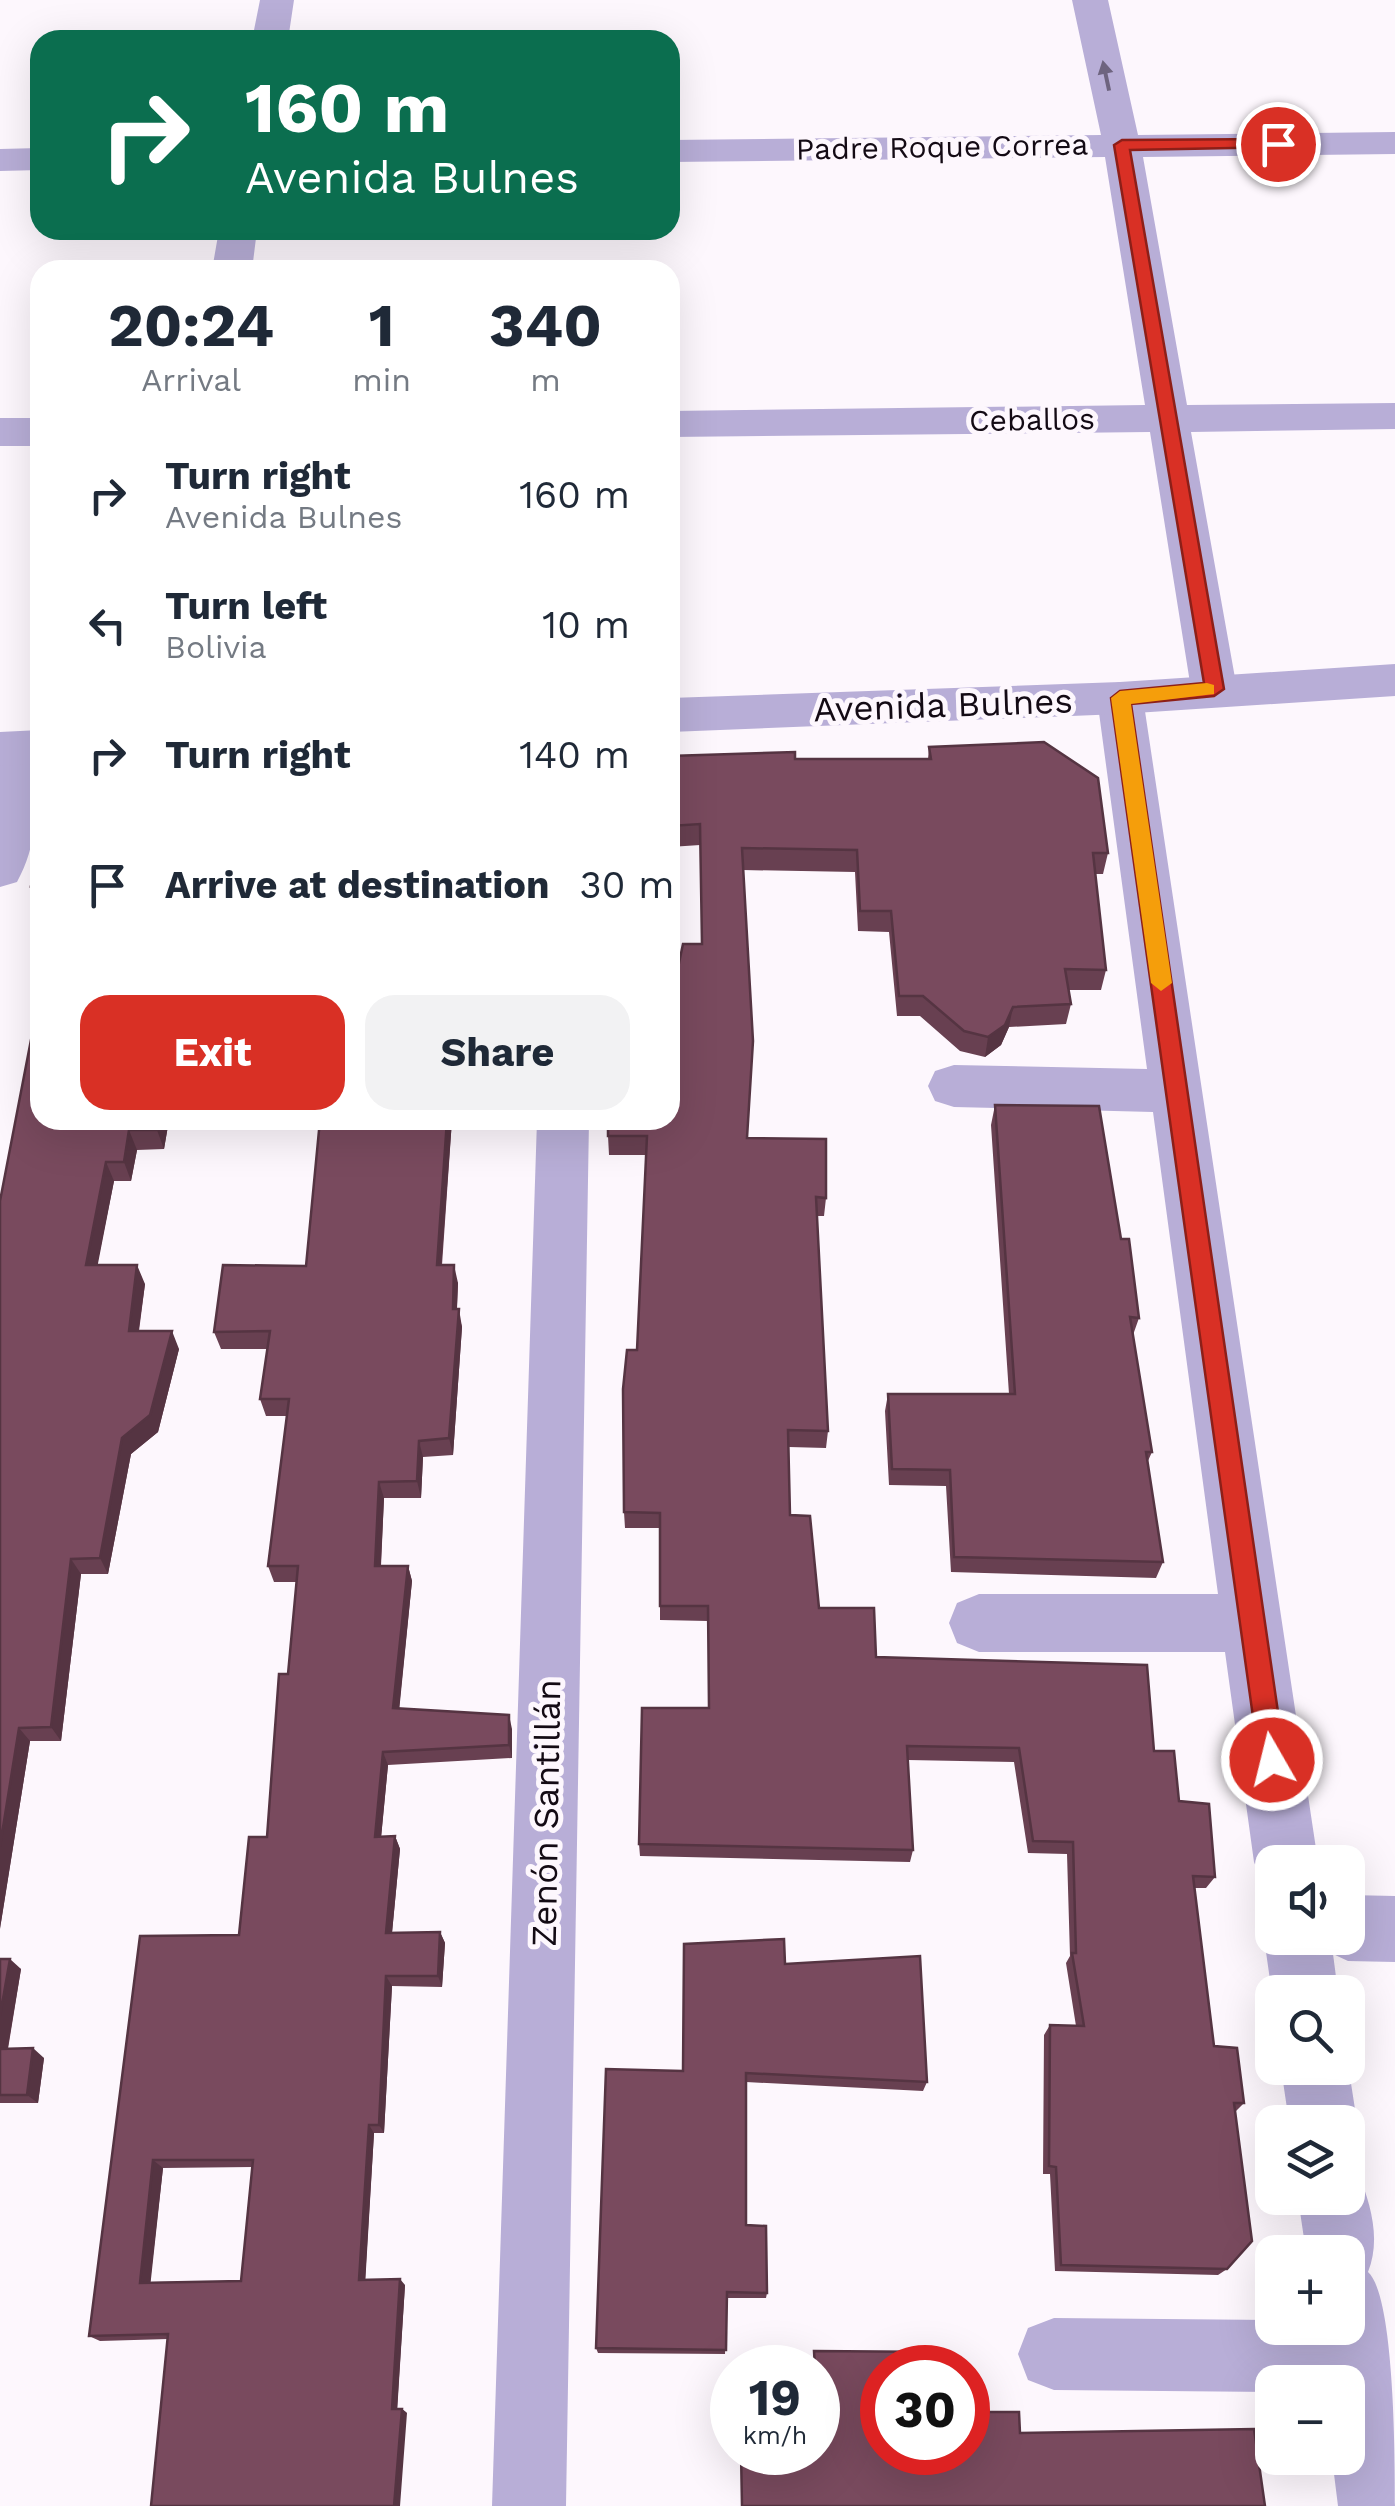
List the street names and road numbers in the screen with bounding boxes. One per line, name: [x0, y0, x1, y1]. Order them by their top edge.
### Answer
street label: Padre Roque Correa: [795, 126, 1089, 167]
street label: Ceballos: [969, 401, 1095, 438]
street label: Avenida Bulnes: [813, 679, 1073, 731]
street label: Zenón Santillán: [523, 1679, 569, 1947]

